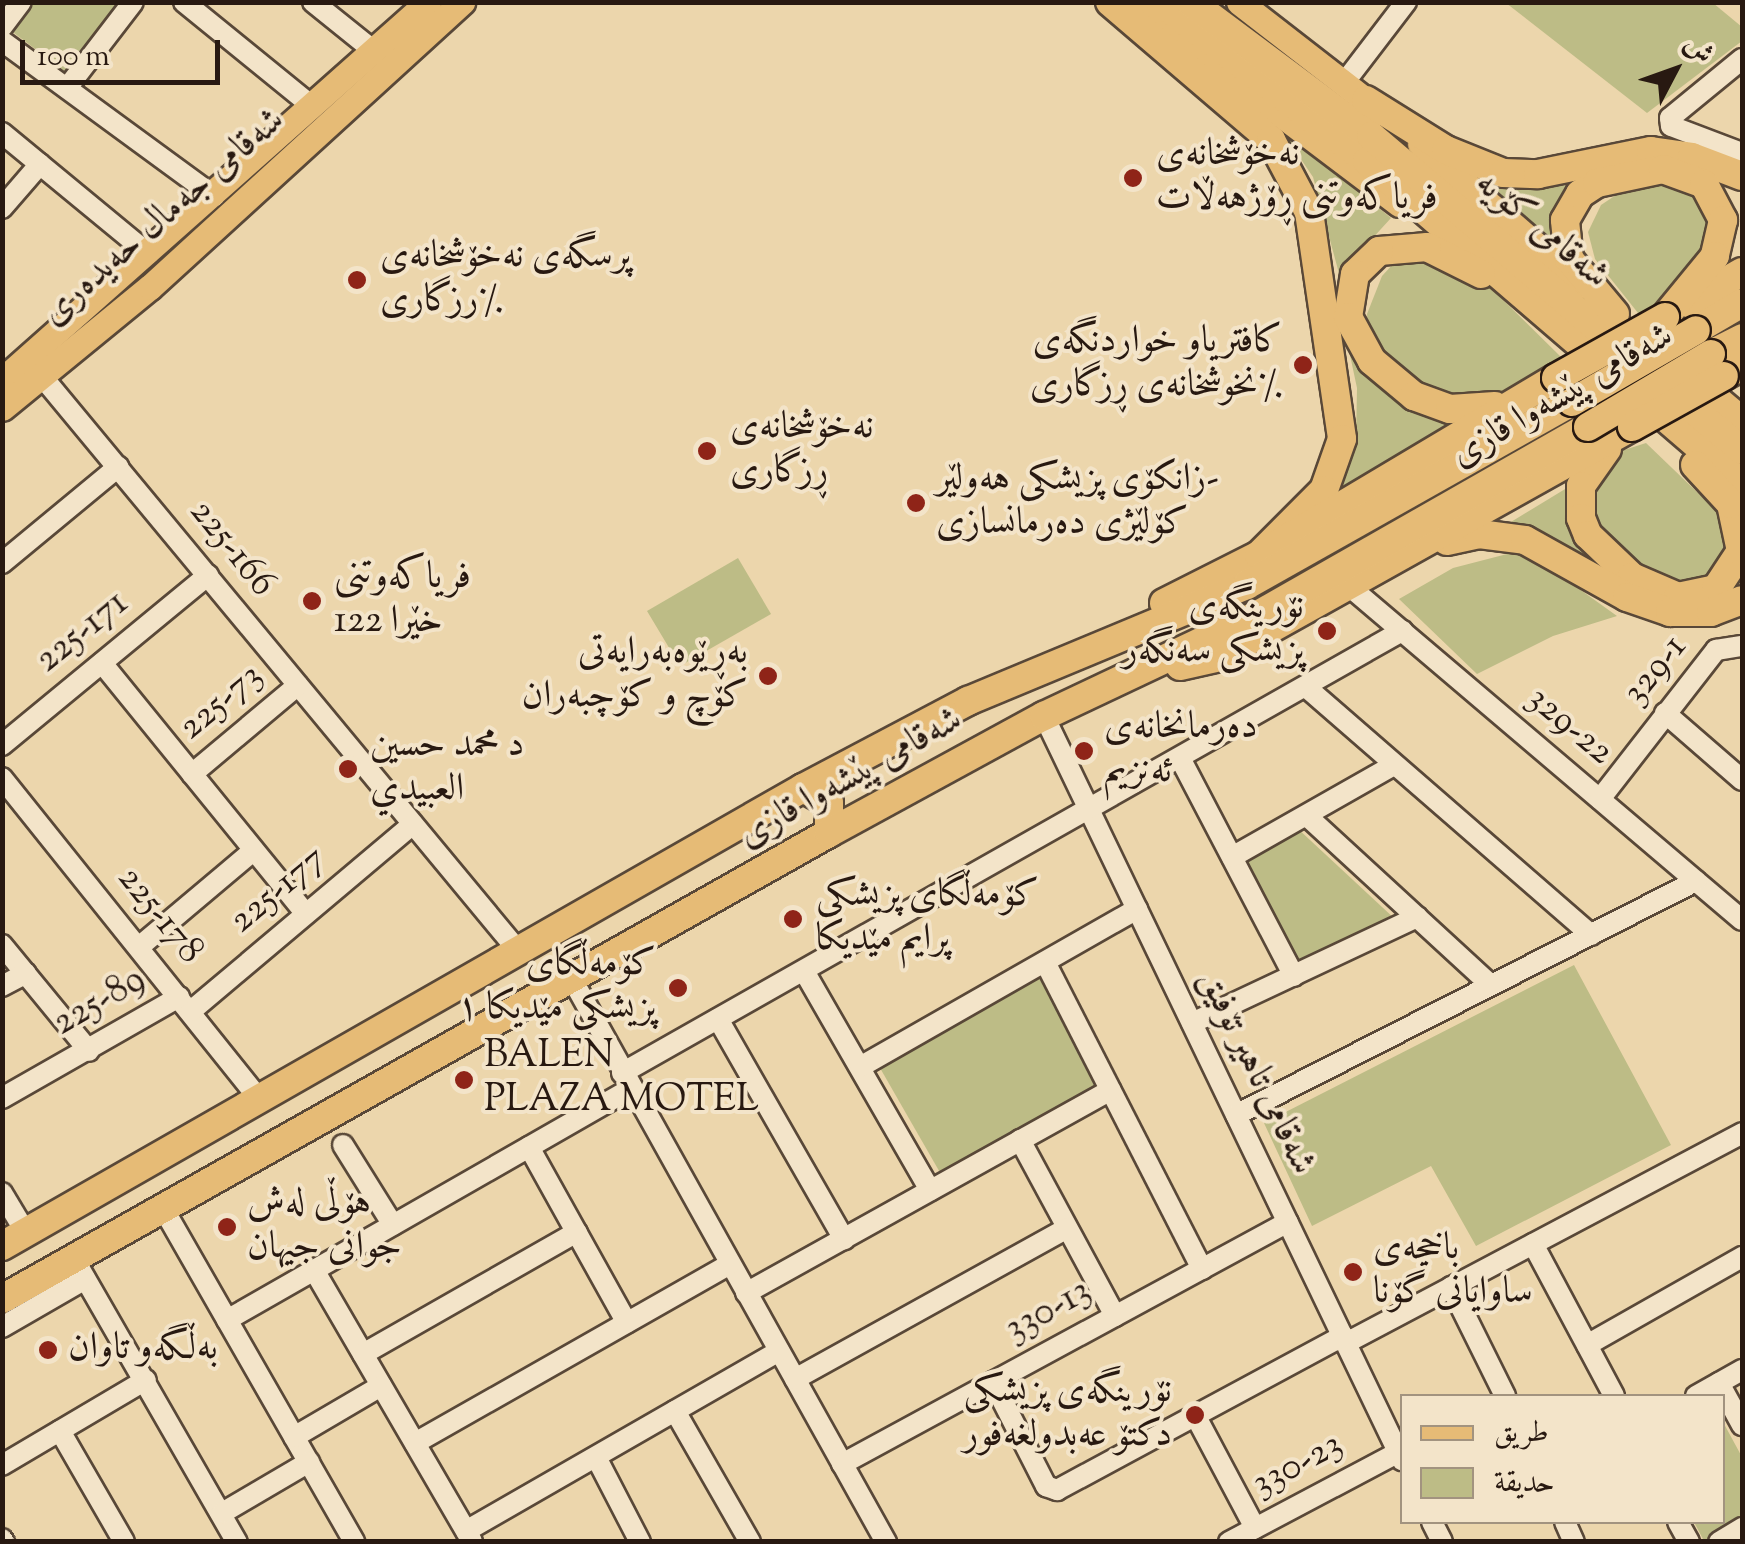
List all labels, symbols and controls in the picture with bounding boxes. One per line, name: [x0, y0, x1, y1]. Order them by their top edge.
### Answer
scale bar: [25, 20, 225, 82]
north arrow: [1625, 20, 1725, 120]
text: ش: [1673, 27, 1722, 74]
text: 100 m: [37, 36, 110, 79]
street label: شەقامی جەمال حەیدەری: [32, 99, 296, 337]
place label: نەخۆشخانەی فریاکەوتنی ڕۆژهەڵات: [1156, 133, 1438, 222]
street label: شەقامی کۆیە: [1465, 162, 1617, 300]
marker: نەخۆشخانەی فریاکەوتنی ڕۆژهەڵات: [1120, 165, 1146, 191]
place label: پرسگەی نەخۆشخانەی رزگاری٪: [380, 235, 631, 324]
marker: پرسگەی نەخۆشخانەی رزگاری٪: [344, 267, 370, 293]
street label: شەقامی پێشەوا قازی: [1444, 315, 1682, 479]
place label: كافتریاو خواردنگەی نخوشخانەی ڕزگاری٪: [1030, 320, 1283, 409]
marker: كافتریاو خواردنگەی نخوشخانەی ڕزگاری٪: [1292, 354, 1314, 376]
place label: نەخۆشخانەی ڕزگاری: [730, 406, 874, 496]
marker: نەخۆشخانەی ڕزگاری: [694, 438, 720, 464]
place label: زانکۆی پزیشکی هەولێر- کۆلێژی دەرمانسازی: [936, 458, 1219, 548]
street label: 225-166: [178, 491, 284, 607]
marker: زانکۆی پزیشکی هەولێر- کۆلێژی دەرمانسازی: [905, 492, 927, 514]
place label: فریاکەوتنی خێرا 122: [334, 556, 471, 646]
street label: 225-171: [27, 582, 139, 684]
place label: نۆرینگەی پزیشکی سەنگەر: [1123, 586, 1304, 676]
marker: فریاکەوتنی خێرا 122: [299, 588, 325, 614]
marker: نۆرینگەی پزیشکی سەنگەر: [1314, 618, 1340, 644]
street label: 329-1: [1614, 627, 1698, 715]
place label: بەڕێوەبەرایەتی کۆچ و کۆچبەران: [521, 631, 748, 721]
street label: 225-73: [171, 655, 273, 751]
marker: بەڕێوەبەرایەتی کۆچ و کۆچبەران: [757, 665, 779, 687]
street label: 329-22: [1516, 677, 1622, 777]
street label: شەقامی پێشەوا قازی: [731, 699, 971, 859]
place label: دەرمانخانەی ئەنزیم: [1104, 706, 1258, 796]
place label: د محمد حسين العبيدي: [370, 724, 524, 814]
marker: دەرمانخانەی ئەنزیم: [1073, 740, 1095, 762]
marker: د محمد حسين العبيدي: [335, 756, 361, 782]
street label: 225-177: [221, 838, 337, 944]
street label: 225-178: [106, 858, 212, 974]
place label: کۆمەڵگای پزیشکی پرایم مێدیکا: [816, 874, 1039, 964]
marker: کۆمەڵگای پزیشکی پرایم مێدیکا: [780, 906, 806, 932]
place label: کۆمەڵگای پزیشکی مێدیکا ١: [457, 943, 656, 1032]
street label: 225-89: [46, 959, 154, 1047]
street label: شەقامی تاهیر تۆفیق: [1186, 963, 1324, 1183]
marker: کۆمەڵگای پزیشکی مێدیکا ١: [665, 975, 691, 1001]
place label: BALEN PLAZA MOTEL: [484, 1035, 759, 1124]
marker: BALEN PLAZA MOTEL: [453, 1069, 475, 1091]
place label: هۆڵی لەش جوانی جیهان: [247, 1182, 402, 1272]
marker: هۆڵی لەش جوانی جیهان: [216, 1216, 238, 1238]
place label: باخچەی ساوایانی گۆنا: [1373, 1227, 1533, 1316]
marker: باخچەی ساوایانی گۆنا: [1342, 1261, 1364, 1283]
street label: 330-13: [998, 1270, 1100, 1354]
place label: بەڵگەو تاوان: [68, 1327, 218, 1373]
marker: بەڵگەو تاوان: [37, 1339, 59, 1361]
place label: نۆرینگەی پزیشکی دکتۆ عەبدولغەفور: [963, 1370, 1172, 1460]
legend: [1400, 1394, 1725, 1524]
marker: نۆرینگەی پزیشکی دکتۆ عەبدولغەفور: [1182, 1402, 1208, 1428]
text: طريق: [1494, 1412, 1549, 1455]
street label: 330-23: [1245, 1423, 1351, 1509]
text: حديقة: [1494, 1462, 1555, 1505]

